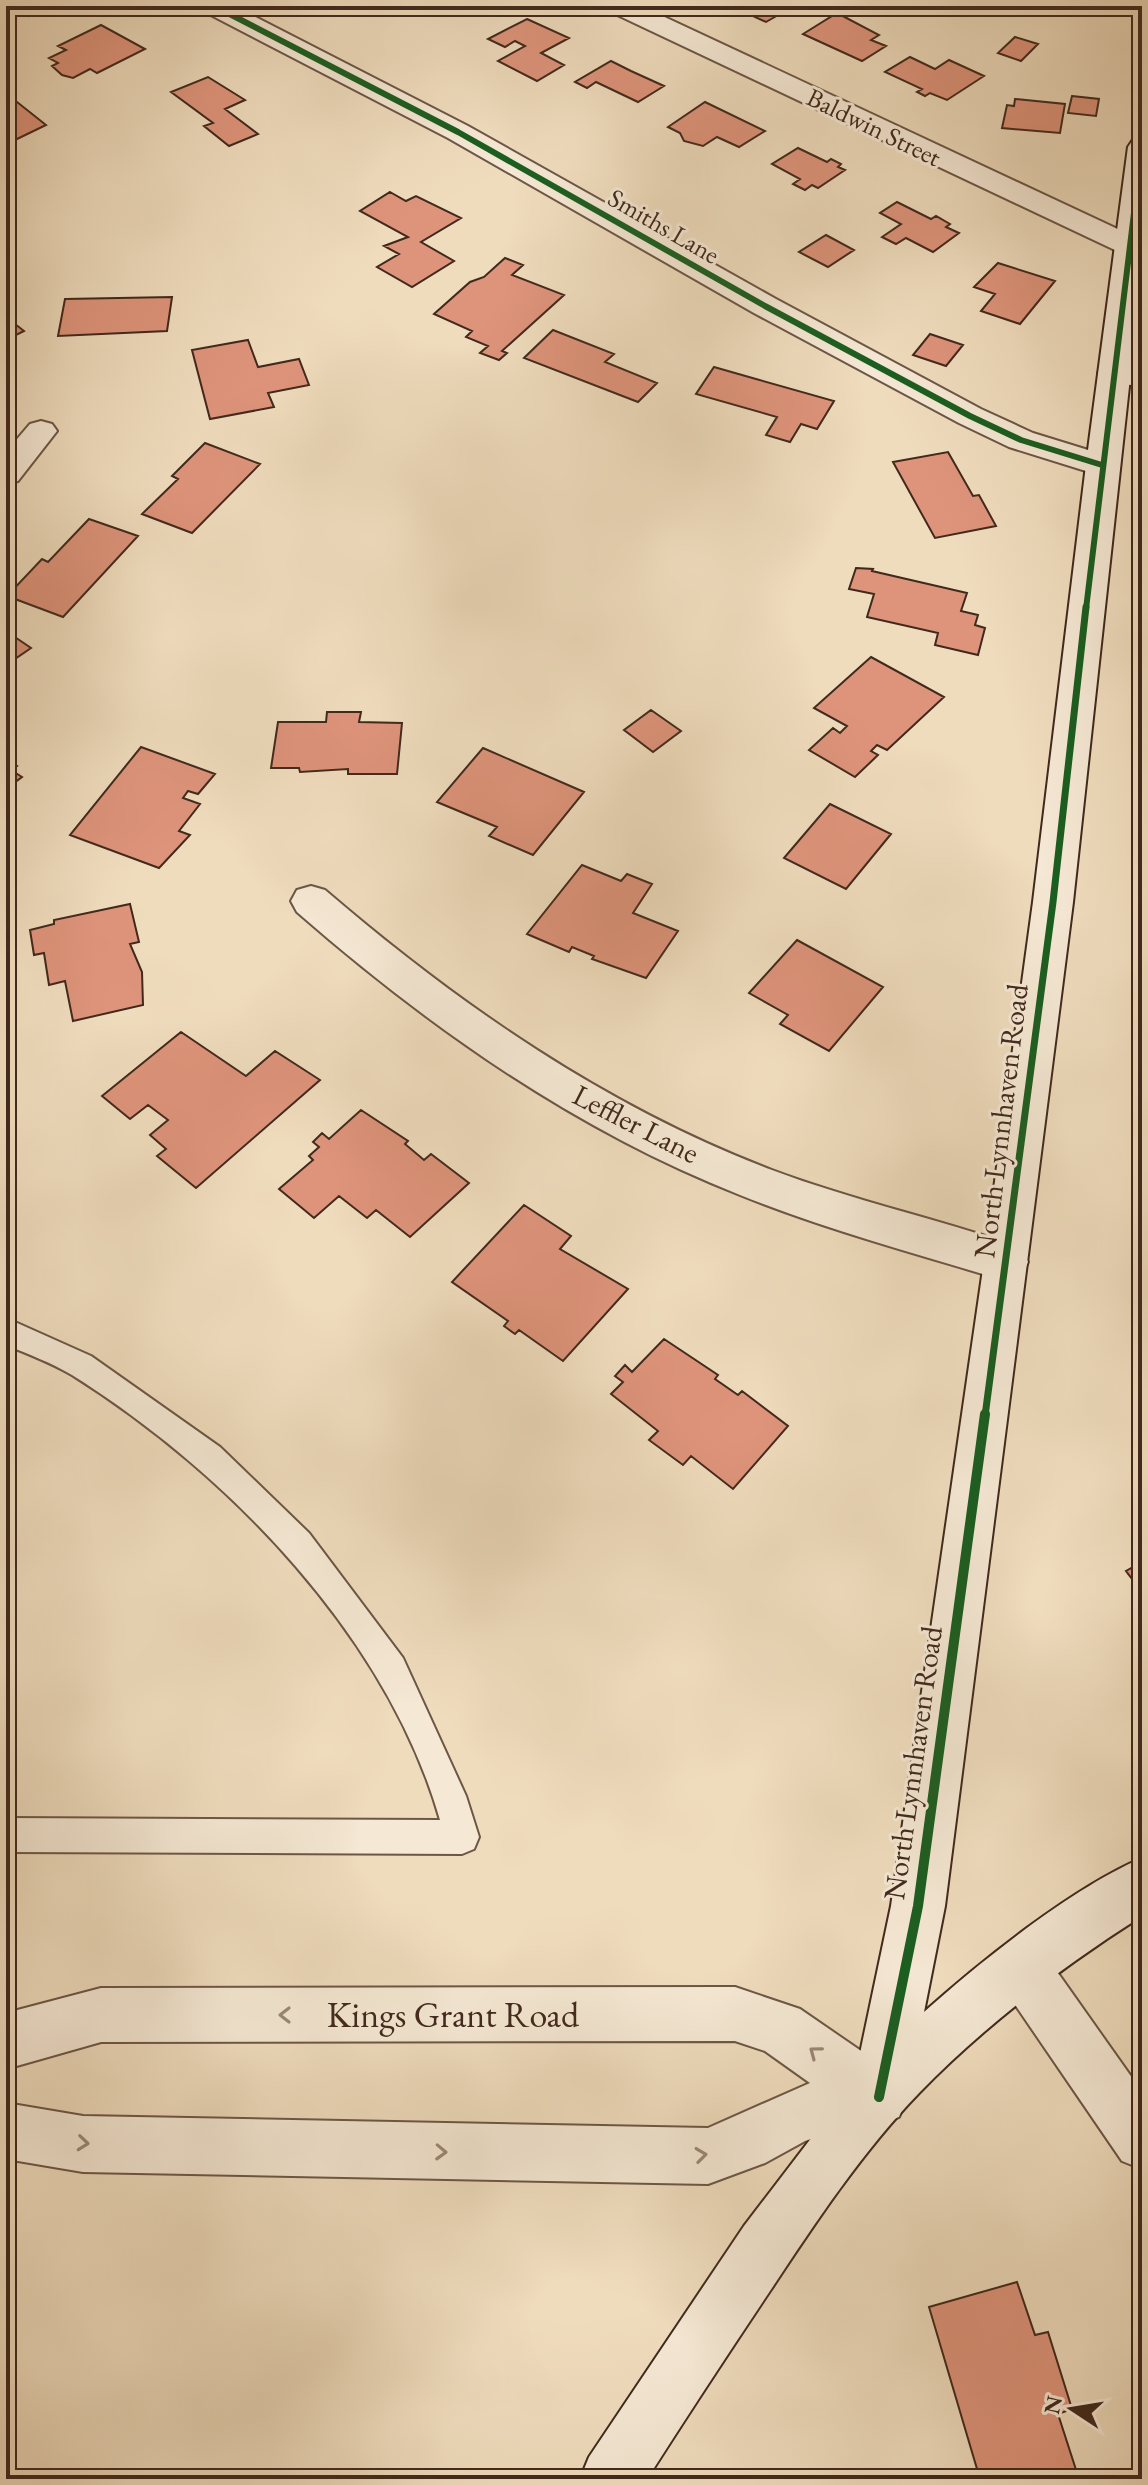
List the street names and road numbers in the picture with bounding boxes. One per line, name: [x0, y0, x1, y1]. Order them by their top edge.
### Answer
street label: Baldwin Street: [801, 80, 947, 174]
street label: Smiths Lane: [602, 180, 726, 272]
street label: North Lynnhaven Road: [964, 981, 1037, 1260]
street label: Leffler Lane: [566, 1075, 706, 1172]
street label: North Lynnhaven Road: [874, 1623, 951, 1902]
street label: Kings Grant Road: [327, 1991, 580, 2038]

